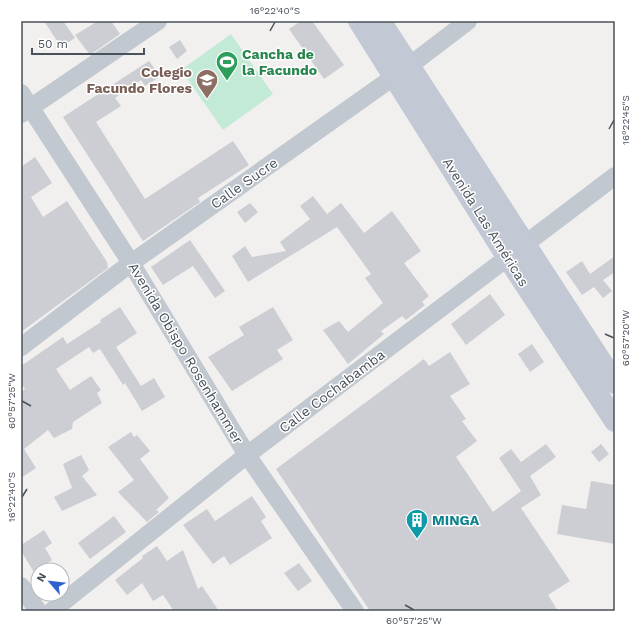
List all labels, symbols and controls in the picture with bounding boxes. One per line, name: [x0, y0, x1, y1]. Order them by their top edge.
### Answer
text: 16°22'40"S: [250, 5, 300, 16]
scale bar: [32, 30, 144, 56]
text: 50 m: [38, 37, 68, 51]
place label: Cancha de la Facundo: [242, 46, 317, 78]
sports icon: Cancha de la Facundo: [214, 49, 240, 82]
place label: Colegio Facundo Flores: [87, 64, 193, 96]
school or university icon: Colegio Facundo Flores: [194, 67, 220, 100]
text: 16°22'45"S: [620, 95, 631, 145]
street label: Calle Sucre: [208, 154, 280, 212]
street label: Avenida Las Américas: [440, 155, 532, 289]
street label: Avenida Obispo Rosenhammer: [125, 259, 247, 447]
text: 60°57'20"W: [620, 309, 631, 366]
street label: Calle Cochabamba: [276, 346, 388, 436]
text: 60°57'25"W: [6, 373, 17, 429]
text: 16°22'40"S: [6, 472, 17, 522]
building icon: MINGA: [404, 507, 430, 540]
place label: MINGA: [432, 512, 480, 528]
north arrow: [30, 562, 70, 602]
text: N: [34, 571, 49, 584]
text: 60°57'25"W: [386, 615, 442, 626]

